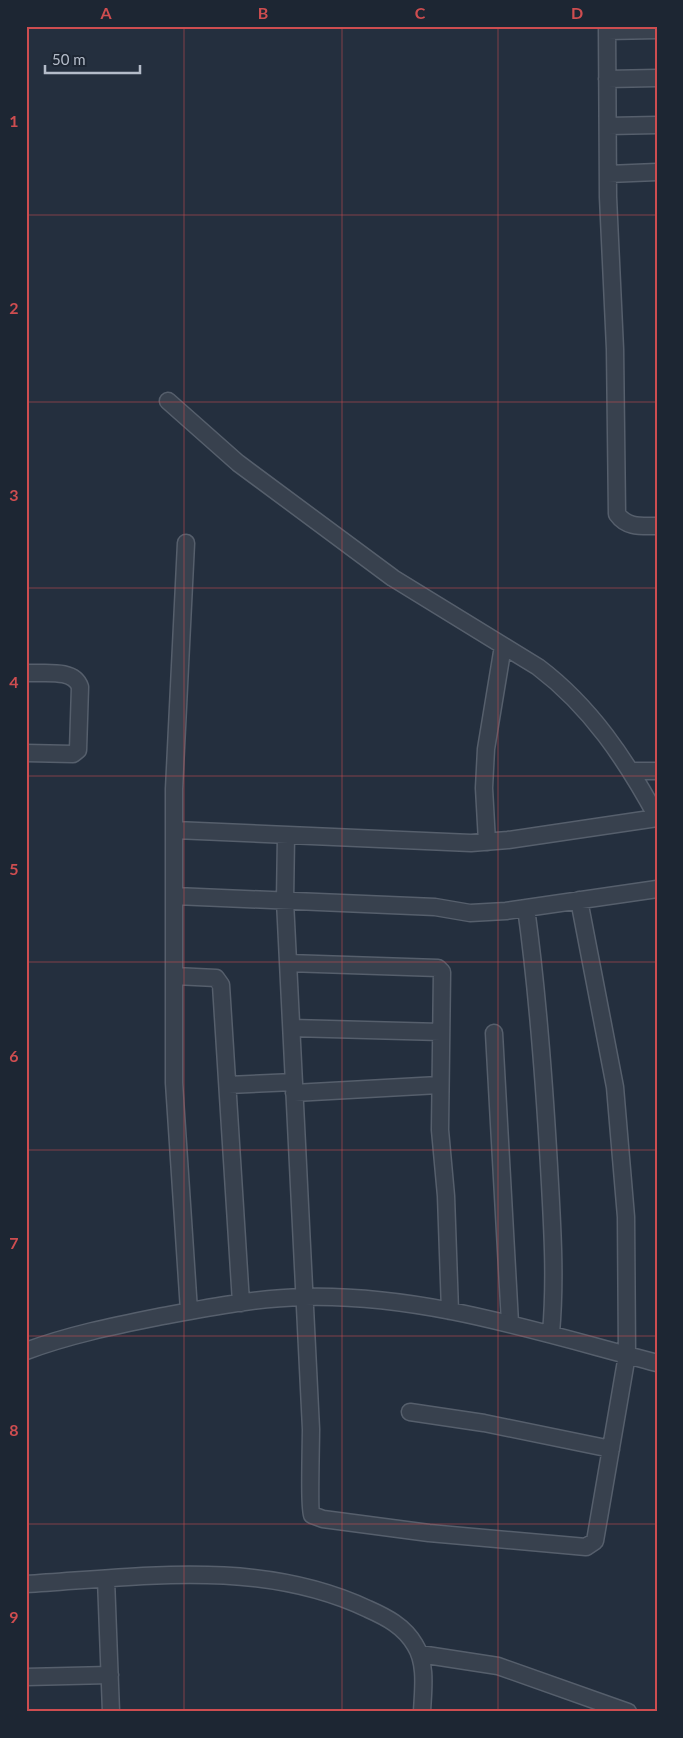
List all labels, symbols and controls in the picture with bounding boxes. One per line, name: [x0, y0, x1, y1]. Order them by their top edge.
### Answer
text: A: [99, 3, 112, 22]
text: B: [258, 3, 268, 22]
text: C: [415, 3, 426, 22]
text: D: [571, 3, 583, 22]
scale bar: [45, 42, 140, 74]
text: 50 m: [52, 50, 86, 68]
text: 1: [9, 111, 19, 130]
text: 2: [9, 298, 19, 317]
text: 3: [9, 485, 19, 504]
text: 4: [9, 672, 19, 691]
text: 5: [9, 859, 19, 878]
text: 6: [9, 1046, 19, 1065]
text: 7: [9, 1233, 19, 1252]
text: 8: [9, 1420, 19, 1439]
text: 9: [9, 1607, 19, 1626]

